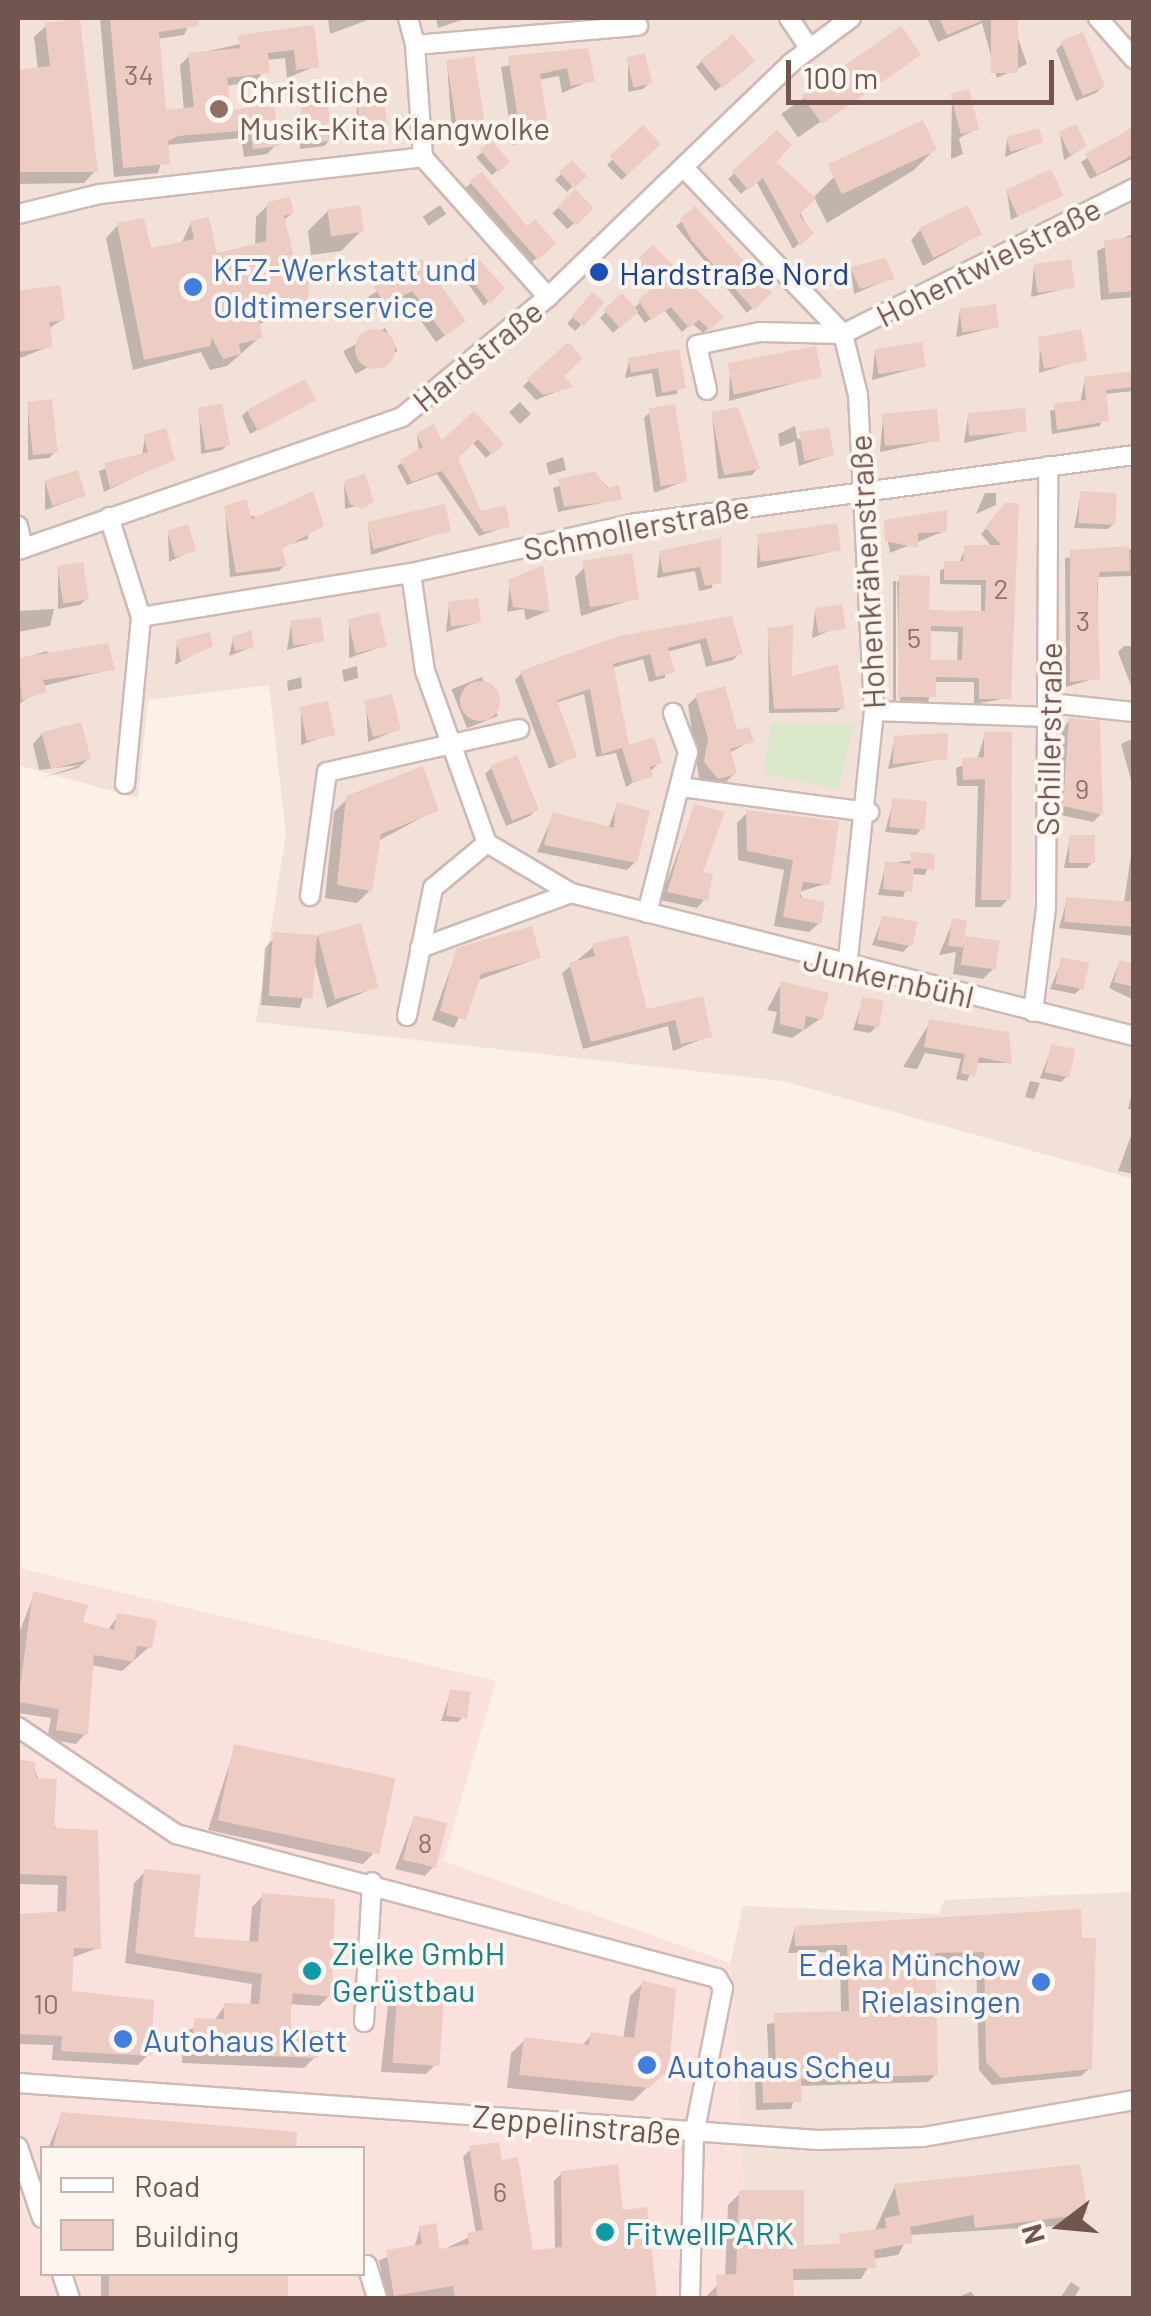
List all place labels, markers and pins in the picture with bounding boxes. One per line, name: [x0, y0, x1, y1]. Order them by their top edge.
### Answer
place label: Christliche Musik-Kita Klangwolke: [239, 72, 550, 147]
marker: Christliche Musik-Kita Klangwolke: [208, 98, 230, 120]
place label: KFZ-Werkstatt und Oldtimerservice: [213, 250, 477, 325]
place label: Hardstraße Nord: [619, 253, 849, 291]
marker: Hardstraße Nord: [588, 261, 610, 283]
marker: KFZ-Werkstatt und Oldtimerservice: [182, 276, 204, 298]
place label: Zielke GmbH Gerüstbau: [332, 1934, 506, 2009]
place label: Edeka Münchow Rielasingen: [798, 1945, 1021, 2020]
marker: Zielke GmbH Gerüstbau: [301, 1960, 323, 1982]
marker: Edeka Münchow Rielasingen: [1030, 1971, 1052, 1993]
place label: Autohaus Klett: [143, 2020, 348, 2058]
marker: Autohaus Klett: [112, 2028, 134, 2050]
place label: Autohaus Scheu: [667, 2046, 891, 2084]
marker: Autohaus Scheu: [636, 2054, 658, 2076]
place label: FitwellPARK: [625, 2213, 794, 2251]
marker: FitwellPARK: [594, 2221, 616, 2243]

